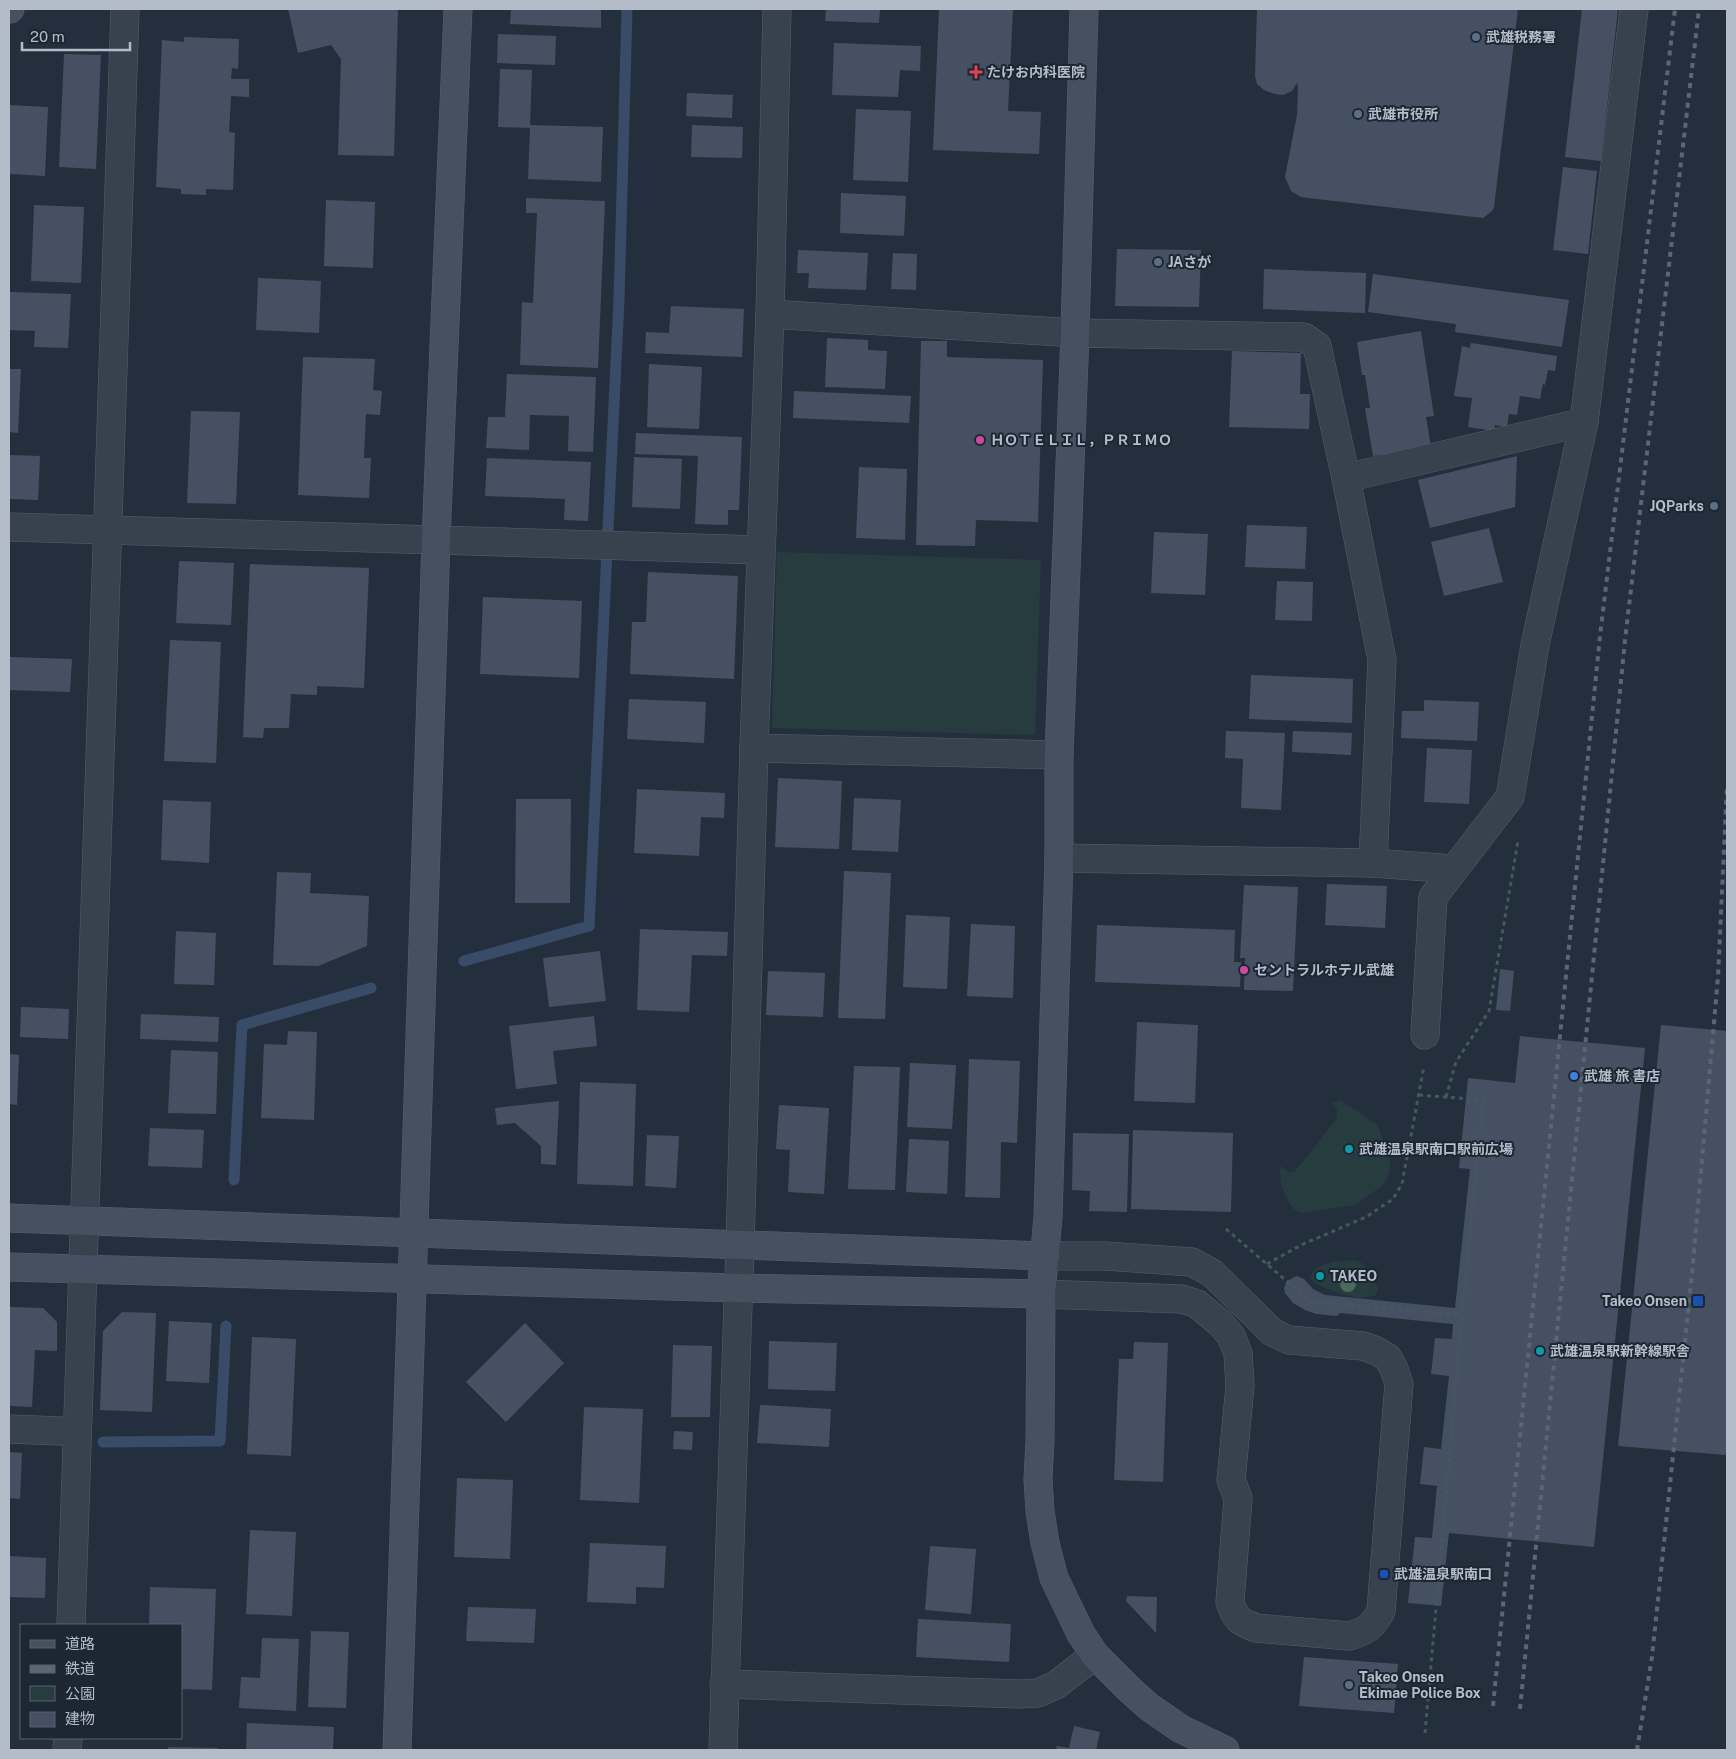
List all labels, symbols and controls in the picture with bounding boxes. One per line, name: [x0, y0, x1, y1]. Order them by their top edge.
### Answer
scale bar: [22, 20, 130, 52]
text: 20 m: [30, 28, 65, 45]
place label: 武雄税務署: [1486, 29, 1556, 45]
marker: 武雄税務署: [1470, 31, 1482, 43]
place label: たけお内科医院: [987, 64, 1085, 80]
marker: たけお内科医院: [969, 65, 983, 79]
place label: 武雄市役所: [1368, 106, 1438, 122]
marker: 武雄市役所: [1352, 108, 1364, 120]
place label: JAさが: [1168, 254, 1211, 270]
marker: JAさが: [1152, 256, 1164, 268]
place label: ＨＯＴＥＬＩＬ，ＰＲＩＭＯ: [990, 432, 1172, 448]
marker: ＨＯＴＥＬＩＬ，ＰＲＩＭＯ: [974, 434, 986, 446]
place label: JQParks: [1650, 498, 1704, 514]
marker: JQParks: [1708, 500, 1720, 512]
place label: セントラルホテル武雄: [1254, 962, 1394, 978]
marker: セントラルホテル武雄: [1238, 964, 1250, 976]
place label: 武雄 旅 書店: [1584, 1068, 1660, 1084]
marker: 武雄 旅 書店: [1568, 1070, 1580, 1082]
place label: 武雄温泉駅南口駅前広場: [1359, 1141, 1513, 1157]
marker: 武雄温泉駅南口駅前広場: [1343, 1143, 1355, 1155]
place label: TAKEO: [1330, 1268, 1377, 1284]
marker: TAKEO: [1314, 1270, 1326, 1282]
place label: Takeo Onsen: [1602, 1293, 1687, 1309]
marker: Takeo Onsen: [1691, 1294, 1705, 1308]
place label: 武雄温泉駅新幹線駅舎: [1550, 1343, 1690, 1359]
marker: 武雄温泉駅新幹線駅舎: [1534, 1345, 1546, 1357]
place label: 武雄温泉駅南口: [1394, 1566, 1492, 1582]
marker: 武雄温泉駅南口: [1378, 1568, 1390, 1580]
legend: [20, 1624, 182, 1739]
text: 道路: [65, 1635, 95, 1652]
text: 鉄道: [65, 1660, 95, 1677]
place label: Takeo Onsen Ekimae Police Box: [1359, 1669, 1481, 1701]
marker: Takeo Onsen Ekimae Police Box: [1343, 1679, 1355, 1691]
text: 公園: [65, 1685, 95, 1702]
text: 建物: [65, 1710, 95, 1727]

